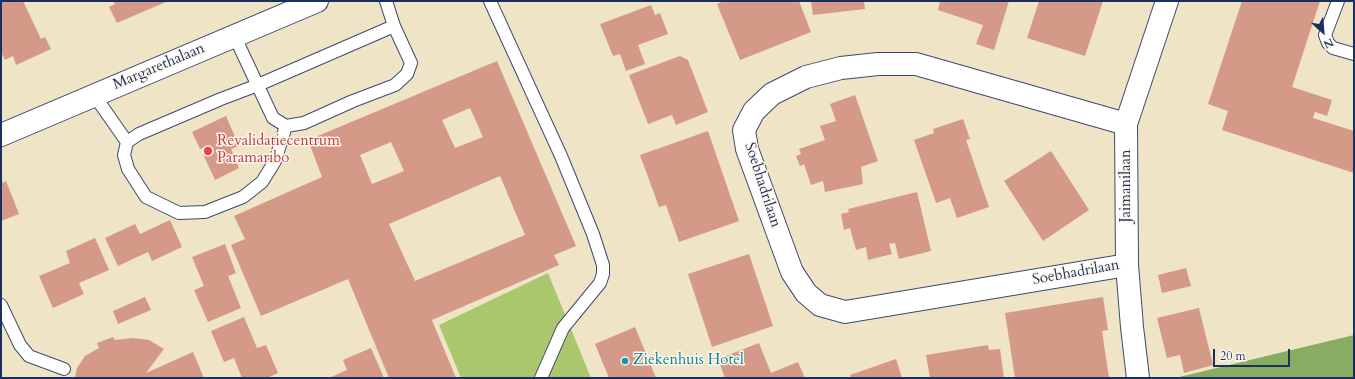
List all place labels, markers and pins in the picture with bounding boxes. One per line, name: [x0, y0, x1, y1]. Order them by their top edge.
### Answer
place label: Revalidatiecentrum Paramaribo: [217, 133, 340, 168]
marker: Revalidatiecentrum Paramaribo: [202, 145, 214, 157]
place label: Ziekenhuis Hotel: [633, 352, 744, 370]
marker: Ziekenhuis Hotel: [620, 356, 630, 366]

